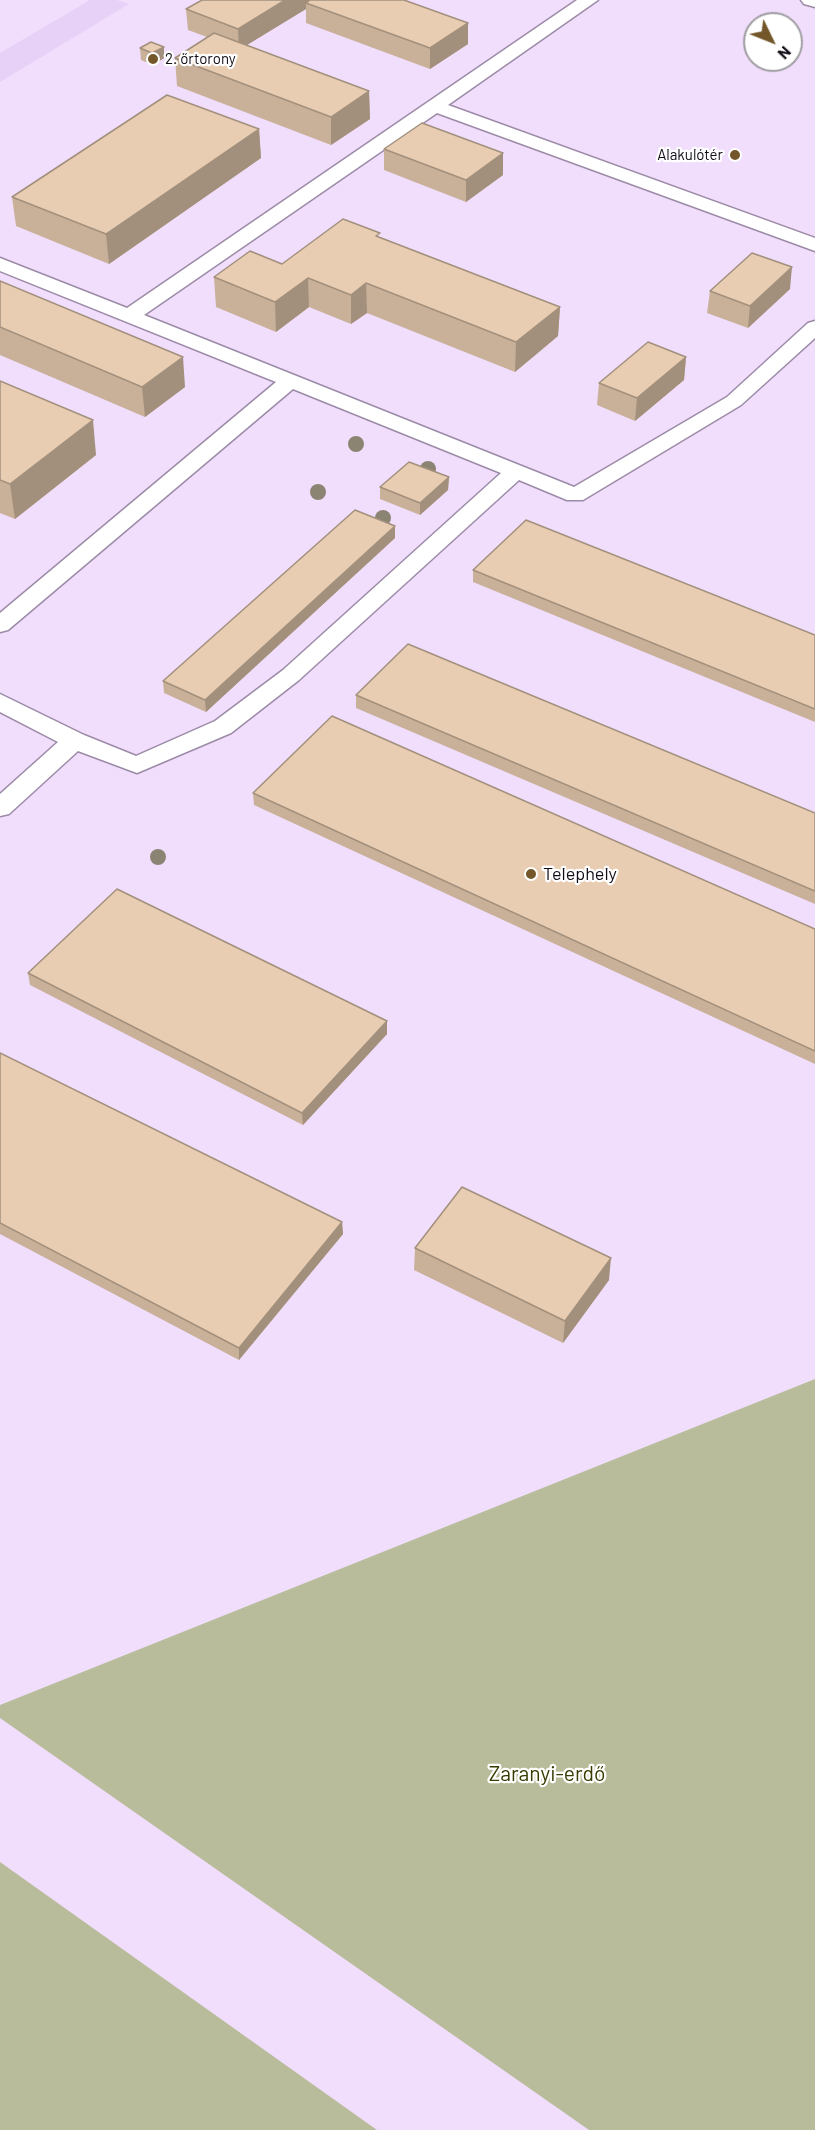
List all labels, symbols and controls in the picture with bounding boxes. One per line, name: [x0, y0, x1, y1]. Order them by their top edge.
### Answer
north arrow: [743, 12, 803, 72]
text: N: [774, 43, 796, 64]
place label: 2. őrtorony: [165, 50, 236, 68]
marker: 2. őrtorony: [146, 52, 160, 66]
place label: Alakulótér: [657, 146, 723, 164]
marker: Alakulótér: [728, 148, 742, 162]
place label: Telephely: [543, 863, 617, 885]
marker: Telephely: [524, 867, 538, 881]
park label: Zaranyi-erdő: [489, 1761, 605, 1787]

